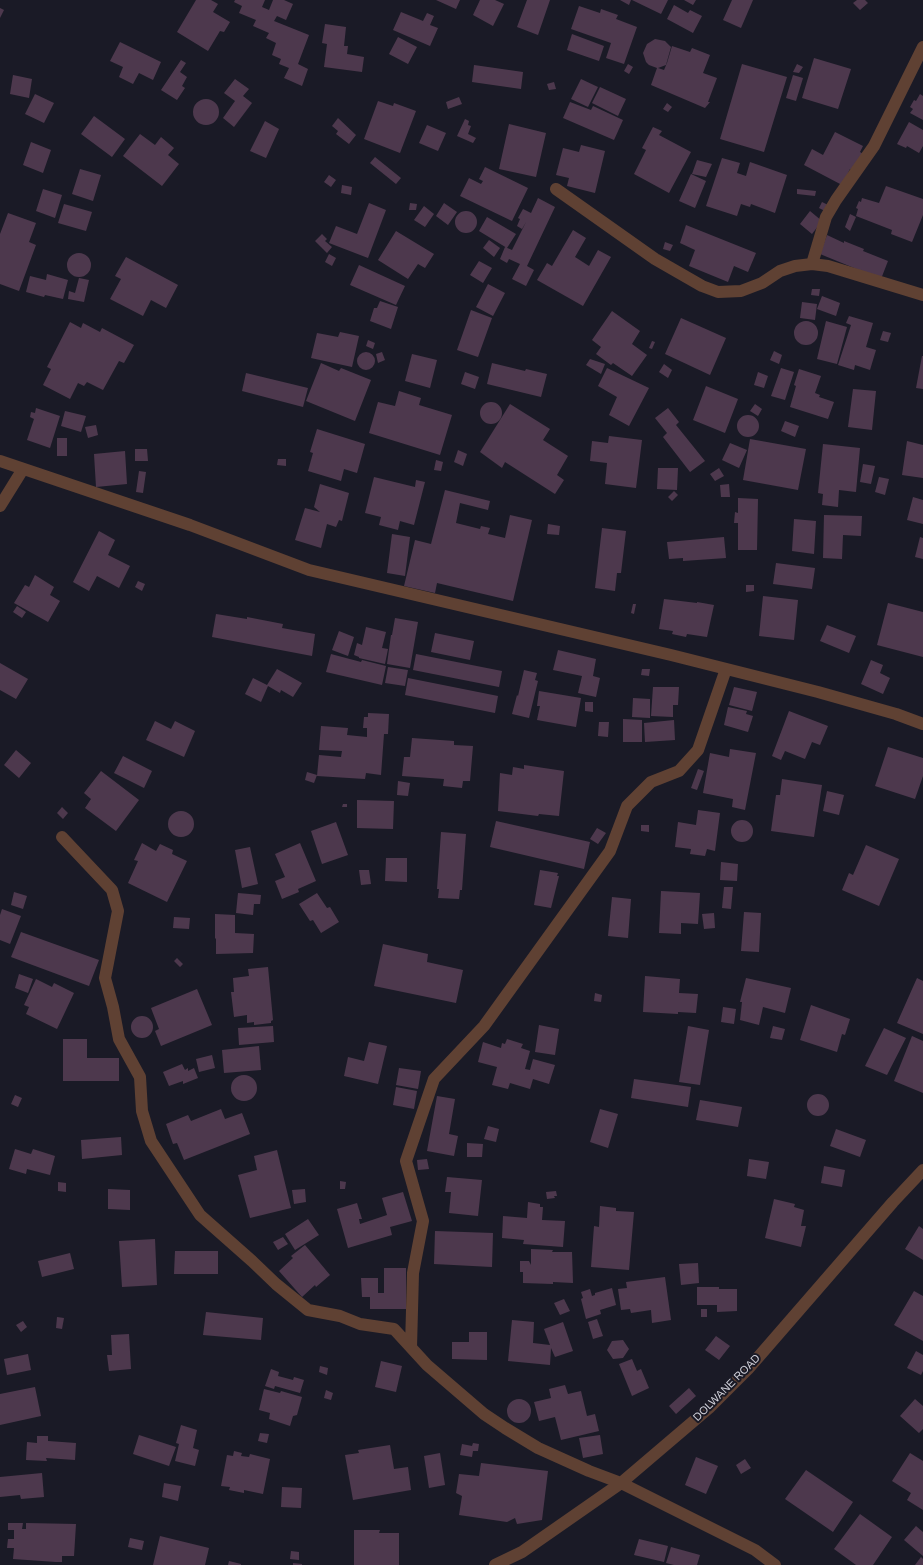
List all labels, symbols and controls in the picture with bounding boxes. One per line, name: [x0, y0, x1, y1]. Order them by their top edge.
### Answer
street label: DOLWANE ROAD: [691, 1352, 763, 1424]

